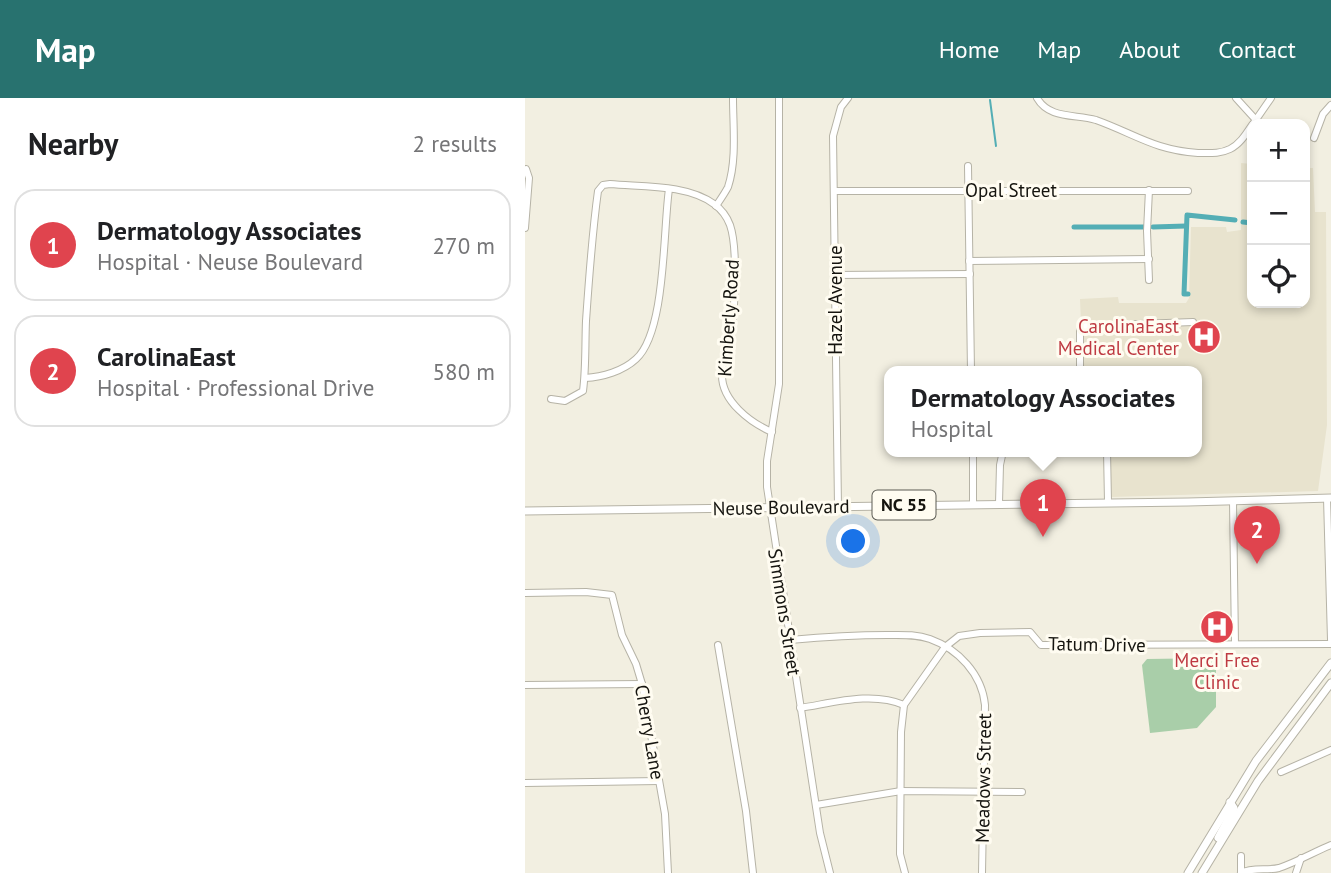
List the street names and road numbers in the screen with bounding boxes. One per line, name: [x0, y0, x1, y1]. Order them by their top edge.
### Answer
street label: Opal Street: [965, 178, 1057, 202]
street label: Hazel Avenue: [823, 245, 847, 355]
street label: Kimberly Road: [712, 259, 744, 377]
road number: NC 55: [873, 491, 935, 520]
street label: Neuse Boulevard: [712, 494, 850, 520]
street label: Simmons Street: [763, 547, 807, 678]
street label: Tatum Drive: [1048, 631, 1146, 657]
street label: Cherry Lane: [630, 683, 670, 781]
street label: Meadows Street: [970, 712, 996, 843]

